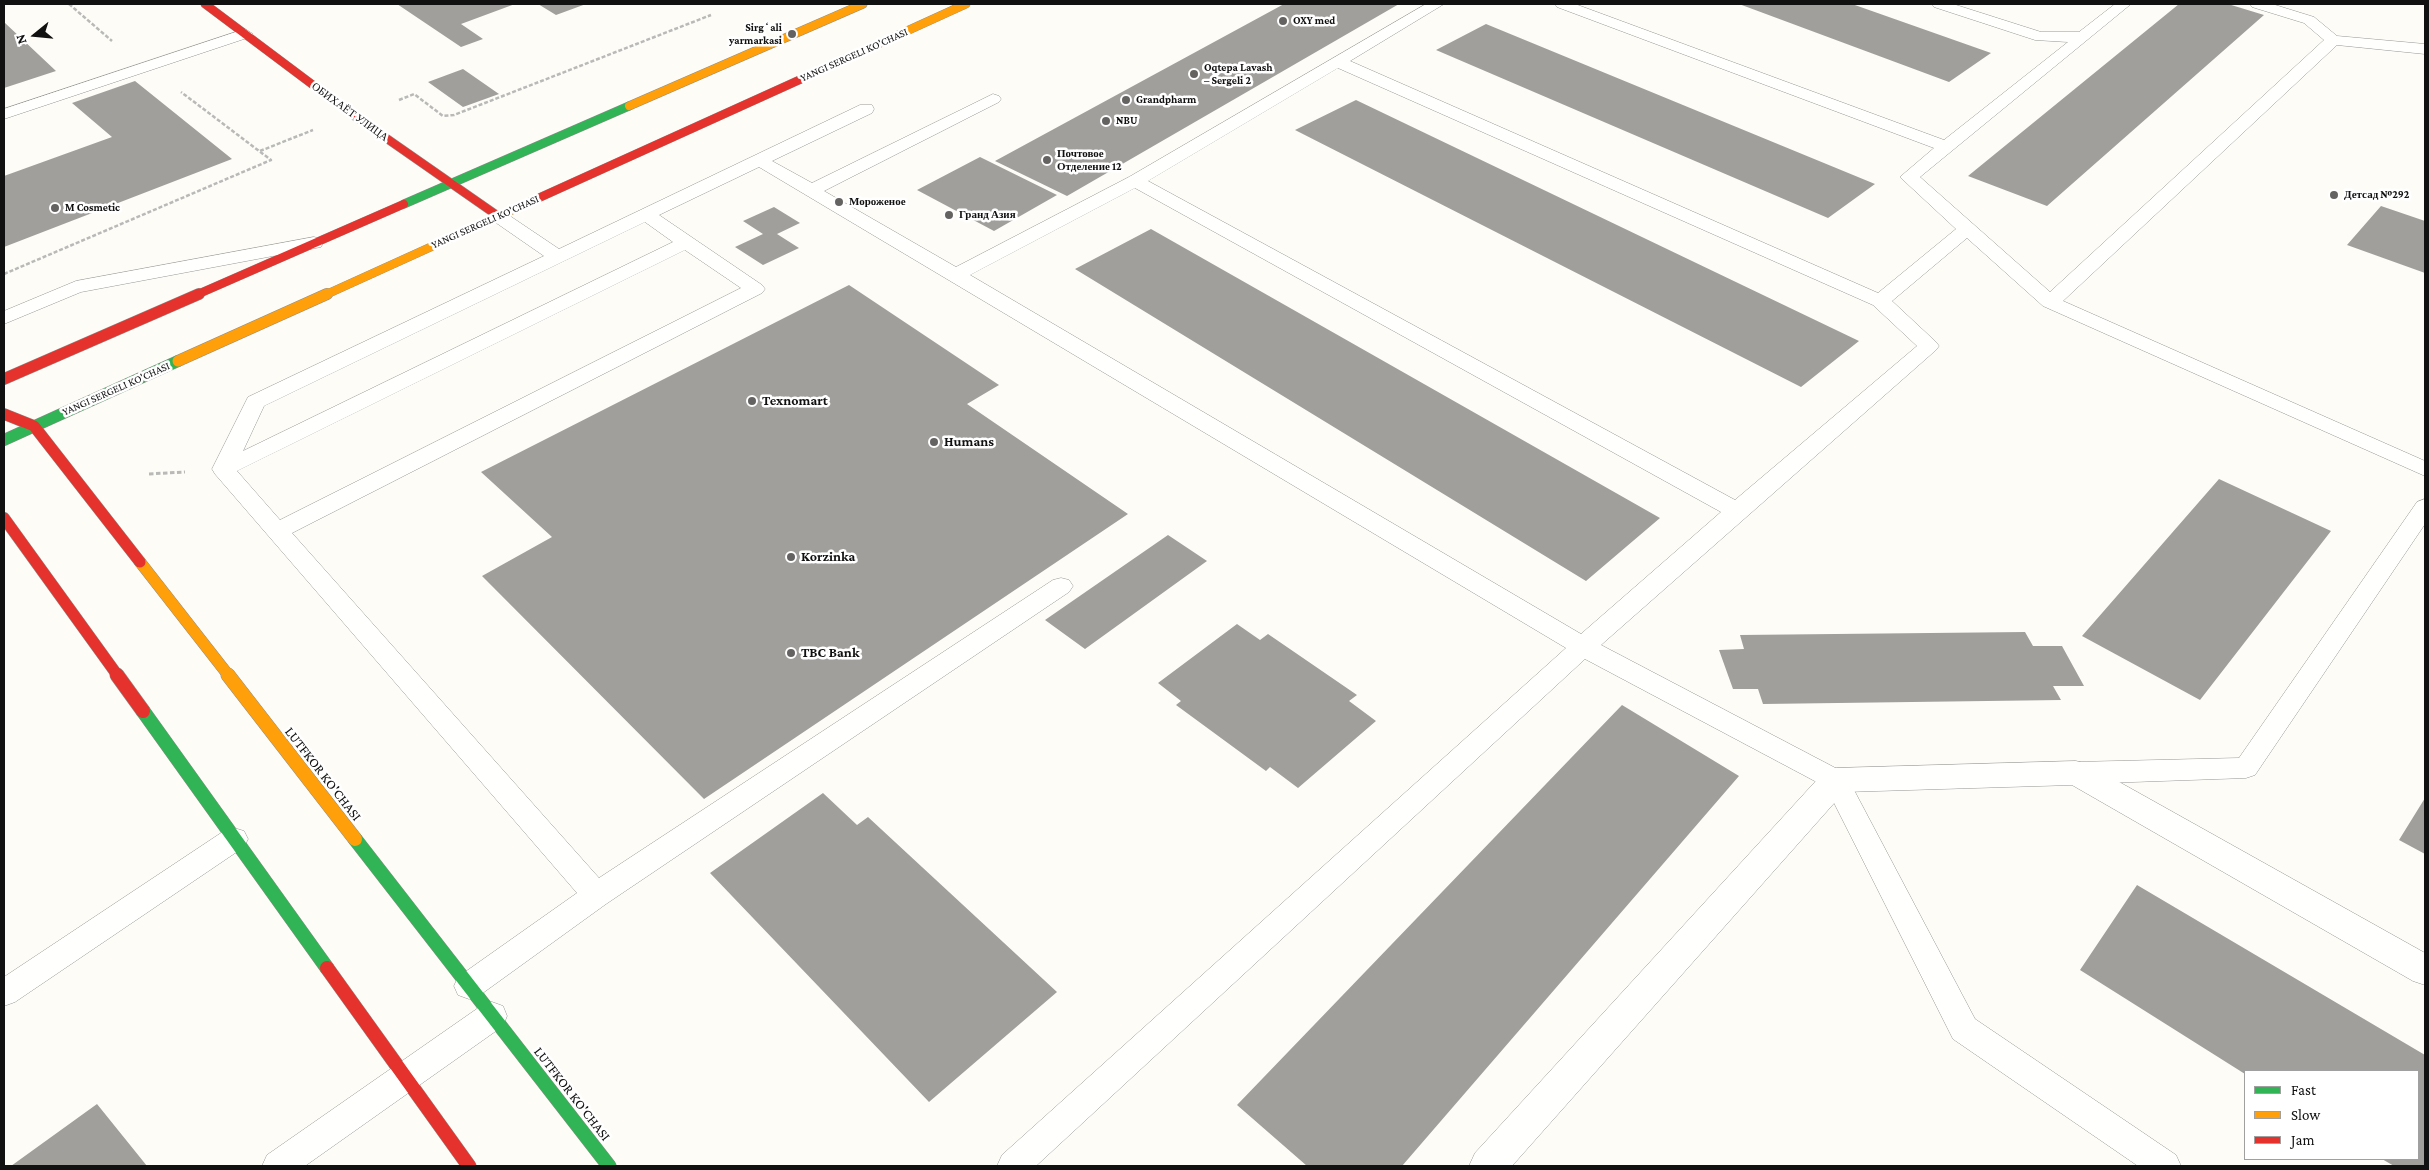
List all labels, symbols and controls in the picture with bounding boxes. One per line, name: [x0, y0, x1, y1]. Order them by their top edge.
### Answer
north arrow: [10, 10, 60, 60]
place label: OXY med: [1293, 14, 1335, 28]
marker: OXY med: [1277, 15, 1289, 27]
place label: Sirgʻali yarmarkasi: [729, 21, 782, 47]
street label: YANGI SERGELI KO'CHASI: [798, 25, 910, 85]
marker: Sirgʻali yarmarkasi: [786, 28, 798, 40]
text: N: [12, 32, 30, 46]
place label: Oqtepa Lavash – Sergeli 2: [1204, 61, 1273, 87]
marker: Oqtepa Lavash – Sergeli 2: [1188, 68, 1200, 80]
street label: ОБИХАЁТ УЛИЦА: [309, 80, 391, 144]
place label: Grandpharm: [1136, 93, 1196, 107]
marker: Grandpharm: [1120, 94, 1132, 106]
place label: NBU: [1116, 114, 1137, 128]
marker: NBU: [1100, 115, 1112, 127]
place label: Почтовое Отделение 12: [1057, 147, 1122, 173]
marker: Почтовое Отделение 12: [1041, 154, 1053, 166]
place label: Детсад №292: [2344, 188, 2409, 202]
marker: Детсад №292: [2328, 189, 2340, 201]
street label: YANGI SERGELI KO'CHASI: [429, 192, 541, 252]
place label: Мороженое: [849, 195, 906, 209]
marker: Мороженое: [833, 196, 845, 208]
place label: M Cosmetic: [65, 201, 120, 215]
marker: M Cosmetic: [49, 202, 61, 214]
place label: Гранд Азия: [959, 208, 1016, 222]
marker: Гранд Азия: [943, 209, 955, 221]
street label: YANGI SERGELI KO'CHASI: [60, 359, 172, 419]
place label: Texnomart: [762, 393, 828, 409]
marker: Texnomart: [746, 395, 758, 407]
place label: Humans: [944, 434, 994, 450]
marker: Humans: [928, 436, 940, 448]
place label: Korzinka: [801, 549, 855, 565]
marker: Korzinka: [785, 551, 797, 563]
place label: TBC Bank: [801, 645, 859, 661]
marker: TBC Bank: [785, 647, 797, 659]
street label: LUTFKOR KO'CHASI: [281, 724, 365, 824]
street label: LUTFKOR KO'CHASI: [530, 1044, 614, 1144]
legend: [2244, 1070, 2419, 1160]
text: Fast: [2291, 1082, 2316, 1098]
text: Slow: [2291, 1107, 2320, 1123]
text: Jam: [2291, 1132, 2314, 1148]

